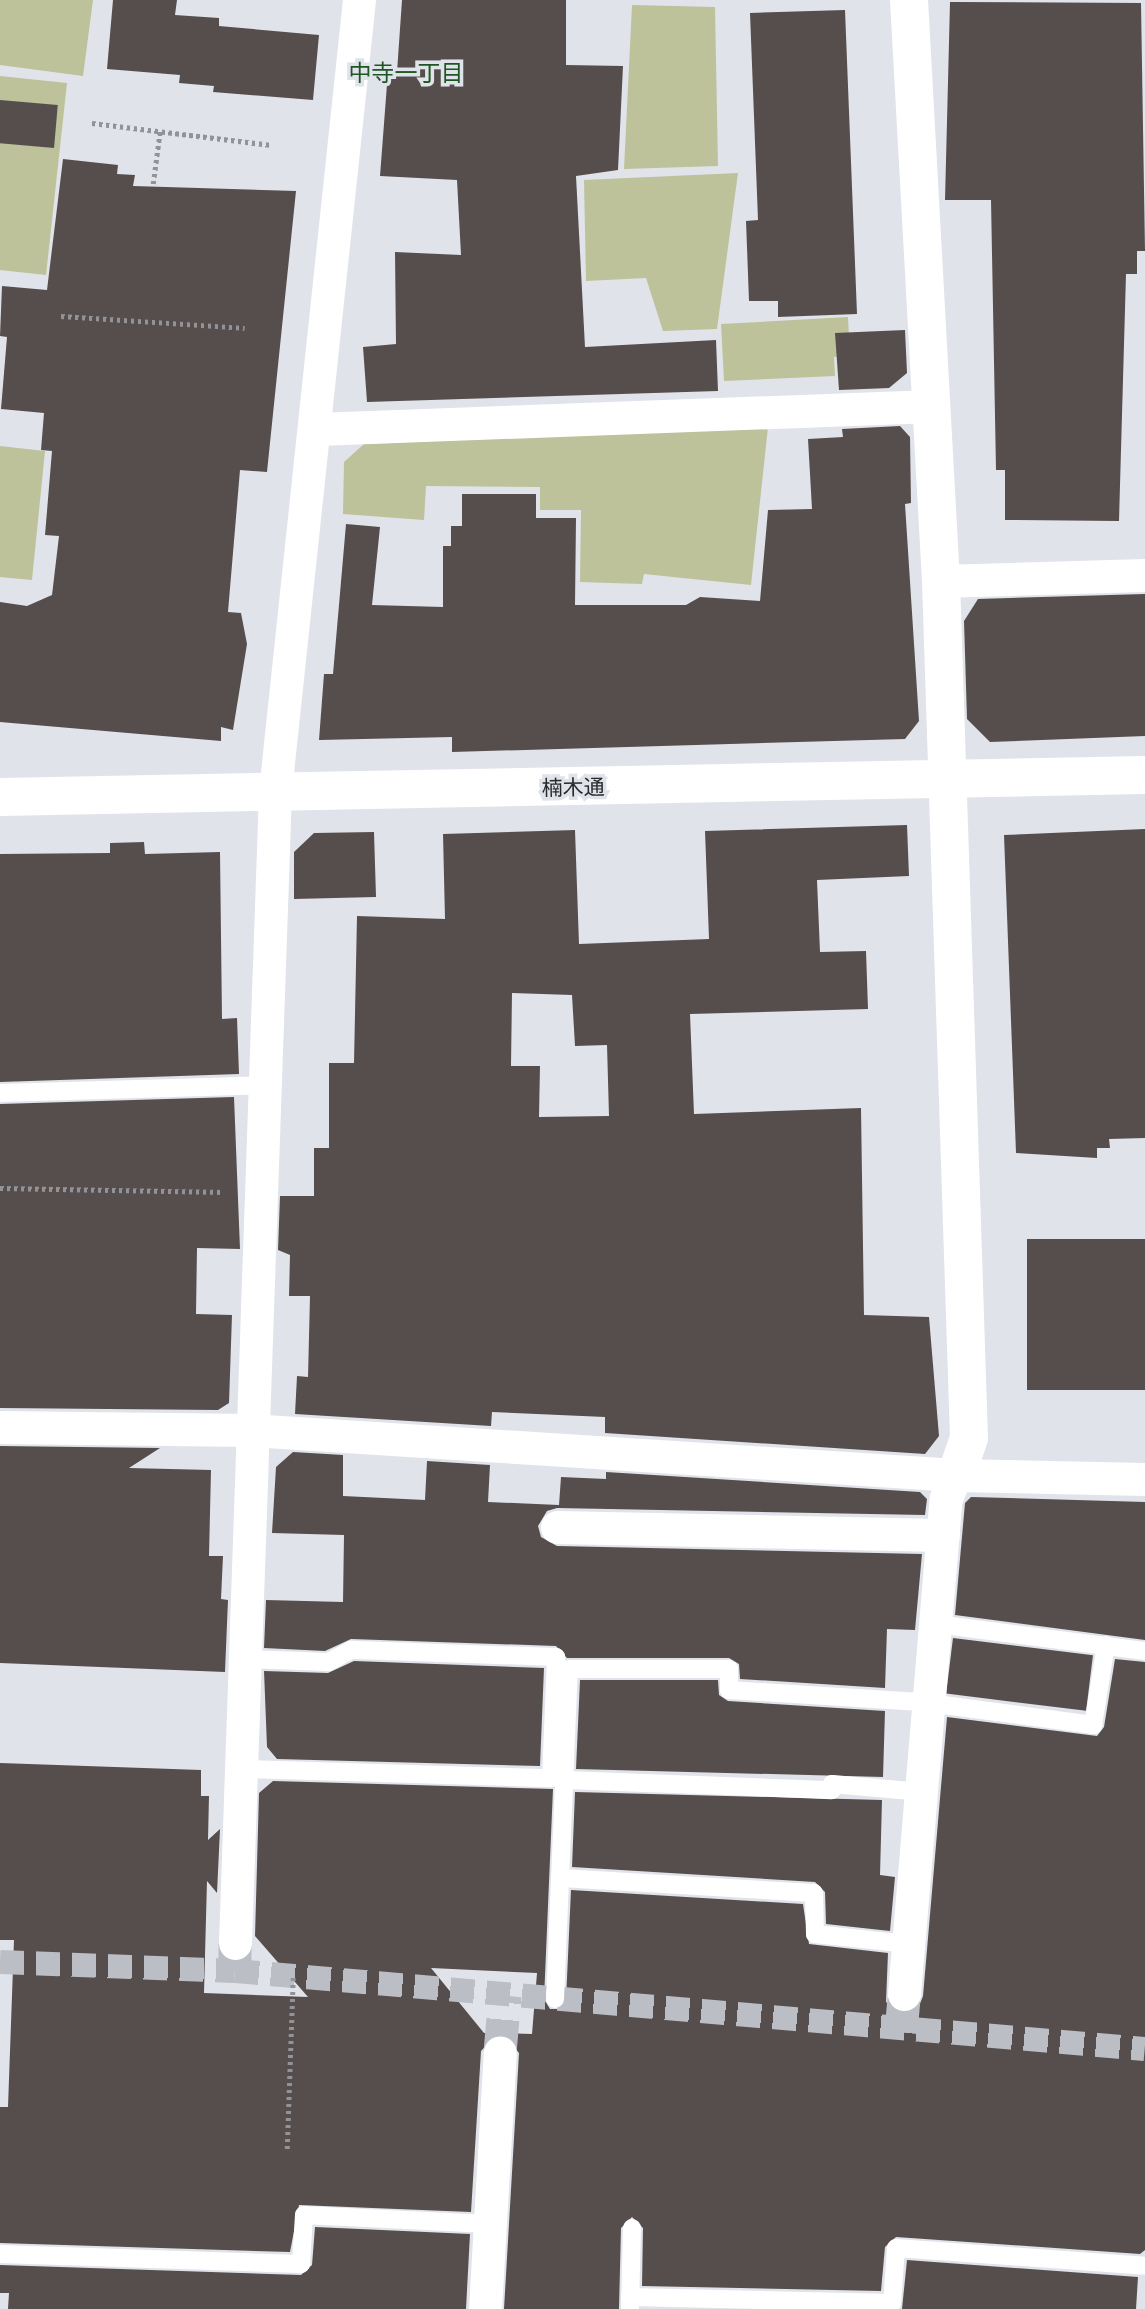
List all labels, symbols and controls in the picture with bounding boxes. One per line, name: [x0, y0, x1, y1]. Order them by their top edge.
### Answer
district label: 中寺一丁目: [349, 58, 463, 86]
street label: 楠木通: [541, 774, 605, 800]

